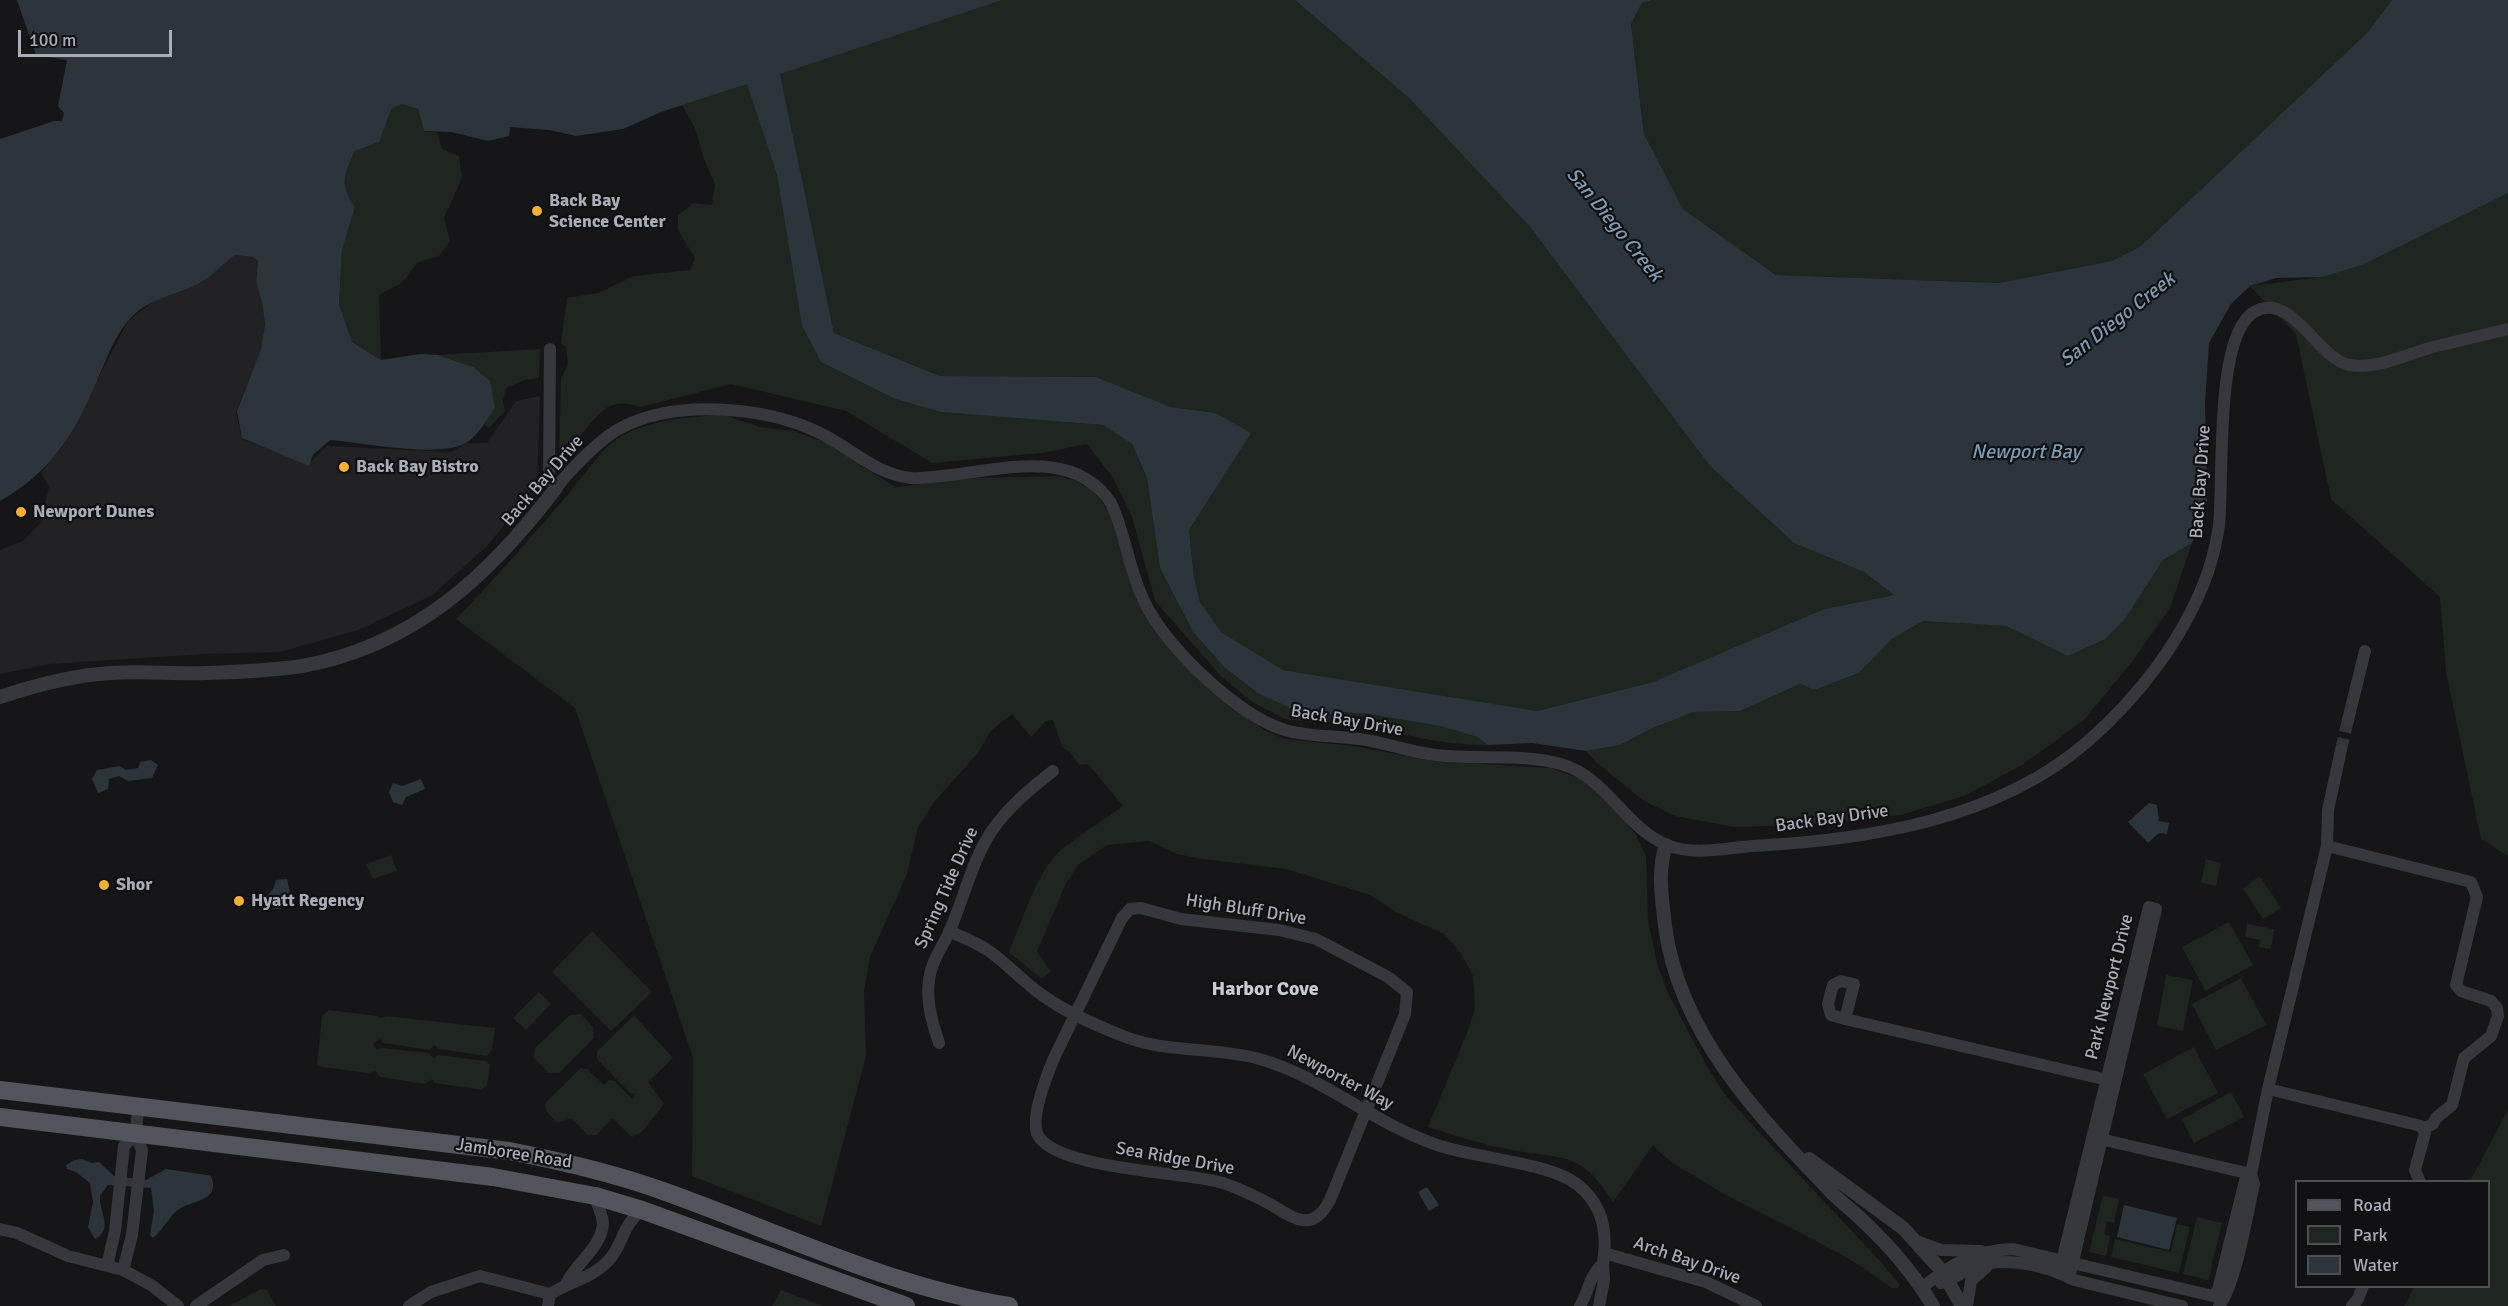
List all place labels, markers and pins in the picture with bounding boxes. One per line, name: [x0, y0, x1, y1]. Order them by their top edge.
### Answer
place label: Back Bay Science Center: [549, 190, 666, 232]
marker: Back Bay Science Center: [530, 204, 544, 218]
place label: Back Bay Bistro: [356, 456, 479, 478]
marker: Back Bay Bistro: [337, 460, 351, 474]
place label: Newport Dunes: [33, 501, 154, 523]
marker: Newport Dunes: [14, 505, 28, 519]
place label: Shor: [116, 874, 152, 896]
marker: Shor: [97, 878, 111, 892]
place label: Hyatt Regency: [251, 890, 364, 912]
marker: Hyatt Regency: [232, 894, 246, 908]

